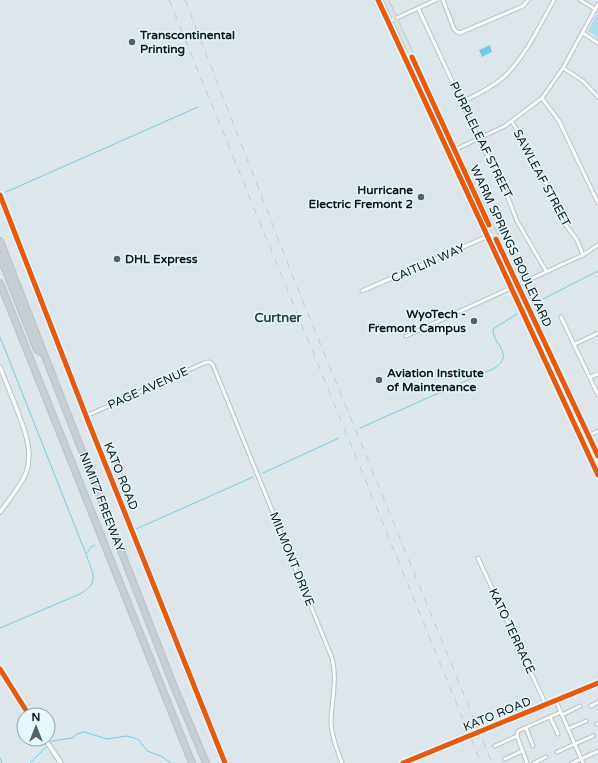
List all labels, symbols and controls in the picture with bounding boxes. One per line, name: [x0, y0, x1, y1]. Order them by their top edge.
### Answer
place label: Transcontinental Printing: [139, 28, 235, 57]
marker: Transcontinental Printing: [127, 37, 137, 47]
street label: PURPLELEAF STREET: [447, 80, 516, 201]
street label: SAWLEAF STREET: [511, 127, 574, 229]
street label: WARM SPRINGS BOULEVARD: [467, 163, 555, 329]
place label: Hurricane Electric Fremont 2: [309, 183, 413, 211]
marker: Hurricane Electric Fremont 2: [416, 192, 426, 202]
street label: CAITLIN WAY: [389, 240, 467, 285]
place label: DHL Express: [125, 252, 198, 267]
marker: DHL Express: [112, 254, 122, 264]
place label: WyoTech - Fremont Campus: [368, 307, 466, 336]
district label: Curtner: [254, 310, 303, 326]
marker: WyoTech - Fremont Campus: [469, 316, 479, 326]
street label: PAGE AVENUE: [105, 364, 191, 412]
place label: Aviation Institute of Maintenance: [387, 366, 484, 394]
marker: Aviation Institute of Maintenance: [374, 375, 384, 385]
street label: KATO ROAD: [101, 440, 141, 512]
street label: NIMITZ FREEWAY: [77, 450, 128, 554]
street label: MILMONT DRIVE: [267, 510, 317, 608]
street label: KATO TERRACE: [486, 586, 538, 676]
street label: KATO ROAD: [461, 694, 533, 734]
north arrow: [16, 707, 56, 747]
text: N: [32, 711, 40, 724]

